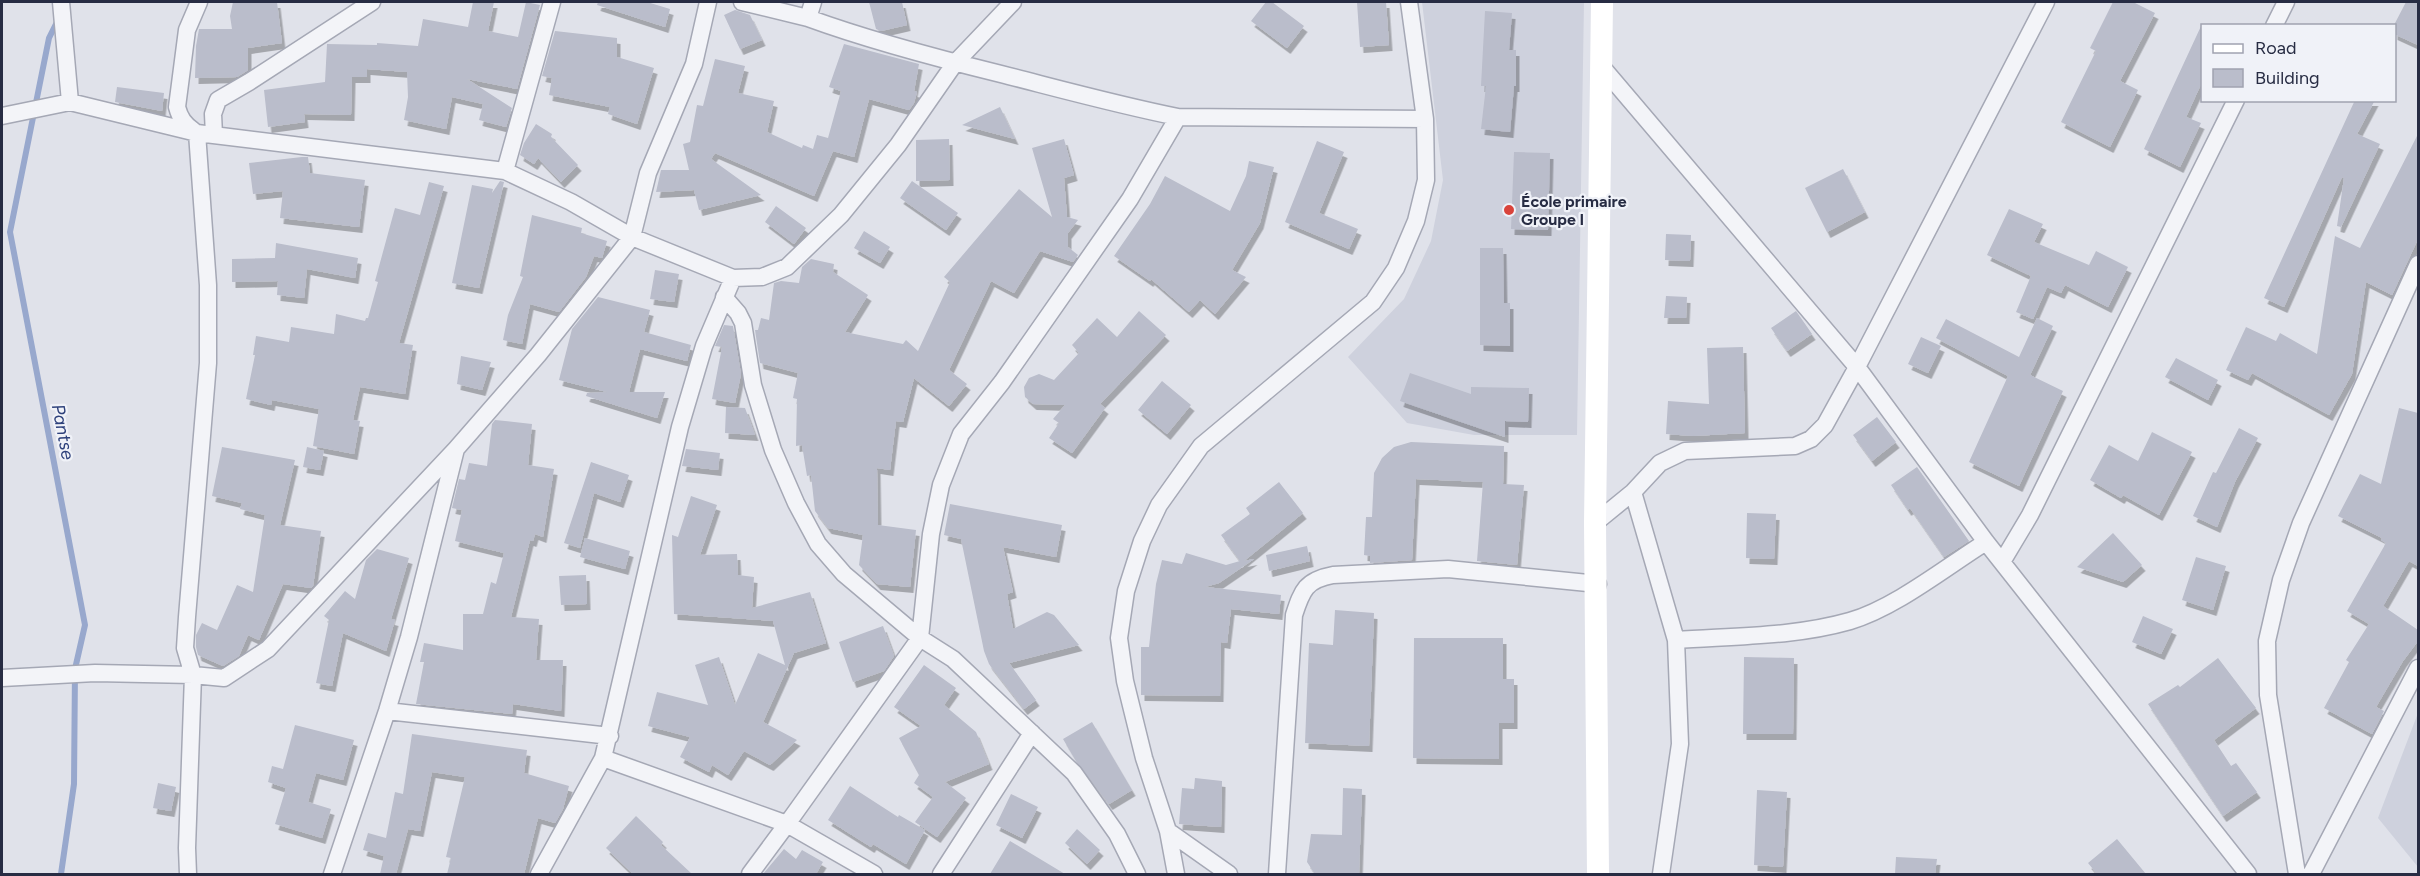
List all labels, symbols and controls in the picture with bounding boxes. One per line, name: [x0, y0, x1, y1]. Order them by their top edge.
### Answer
legend: [2201, 24, 2396, 102]
text: Road: [2255, 37, 2296, 59]
text: Building: [2255, 67, 2320, 89]
place label: École primaire Groupe I: [1521, 192, 1627, 229]
marker: École primaire Groupe I: [1502, 203, 1516, 217]
water label: Pantse: [47, 402, 79, 462]

